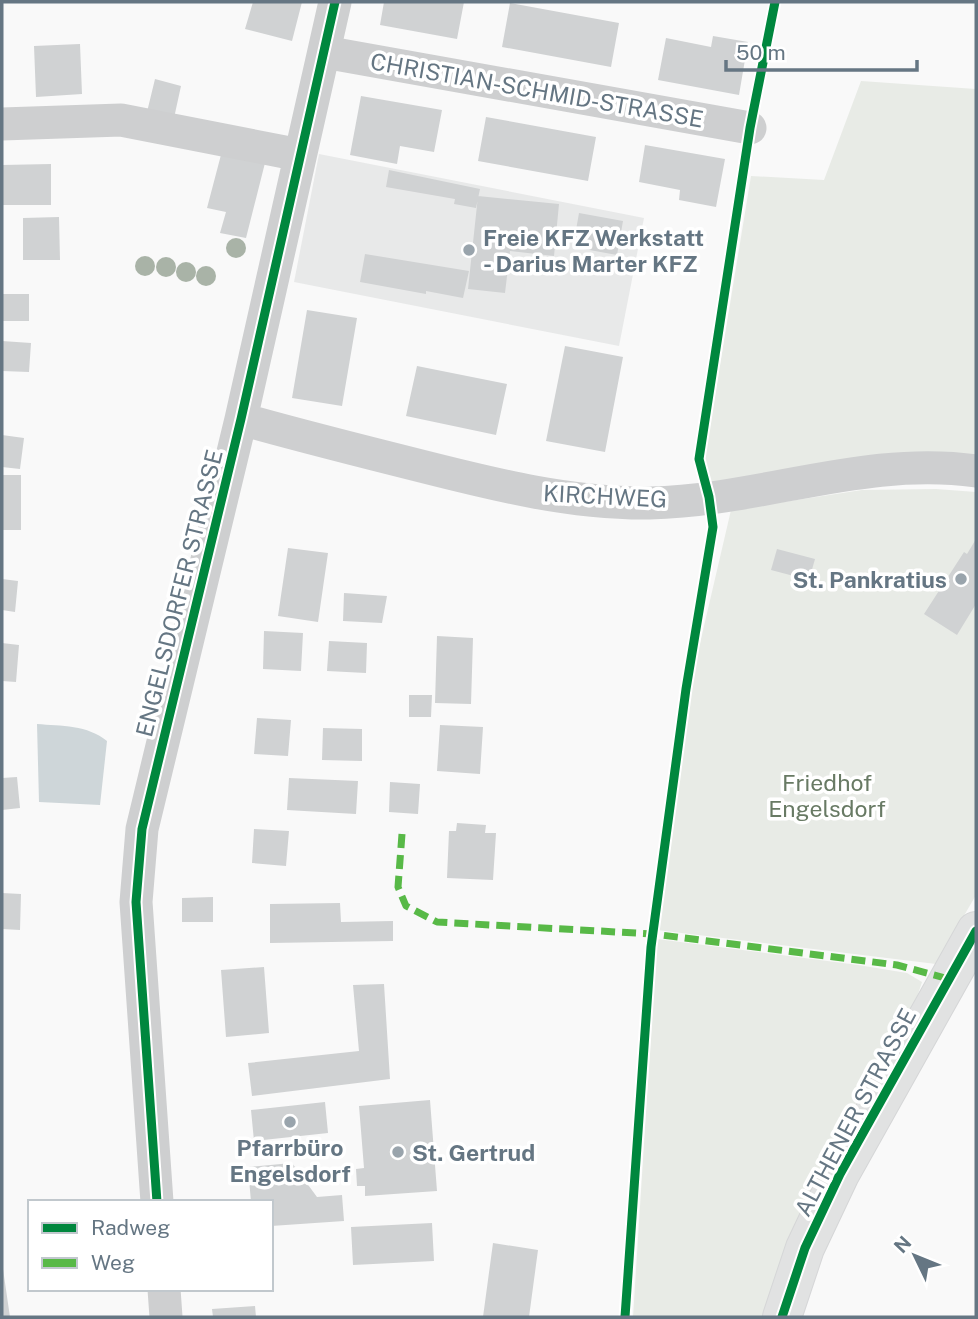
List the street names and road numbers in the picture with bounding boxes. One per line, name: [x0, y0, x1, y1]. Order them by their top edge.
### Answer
street label: CHRISTIAN-SCHMID-STRASSE: [368, 47, 706, 133]
street label: ENGELSDORFER STRASSE: [130, 447, 228, 739]
street label: KIRCHWEG: [542, 479, 668, 513]
street label: ALTHENER STRASSE: [789, 1003, 921, 1221]

